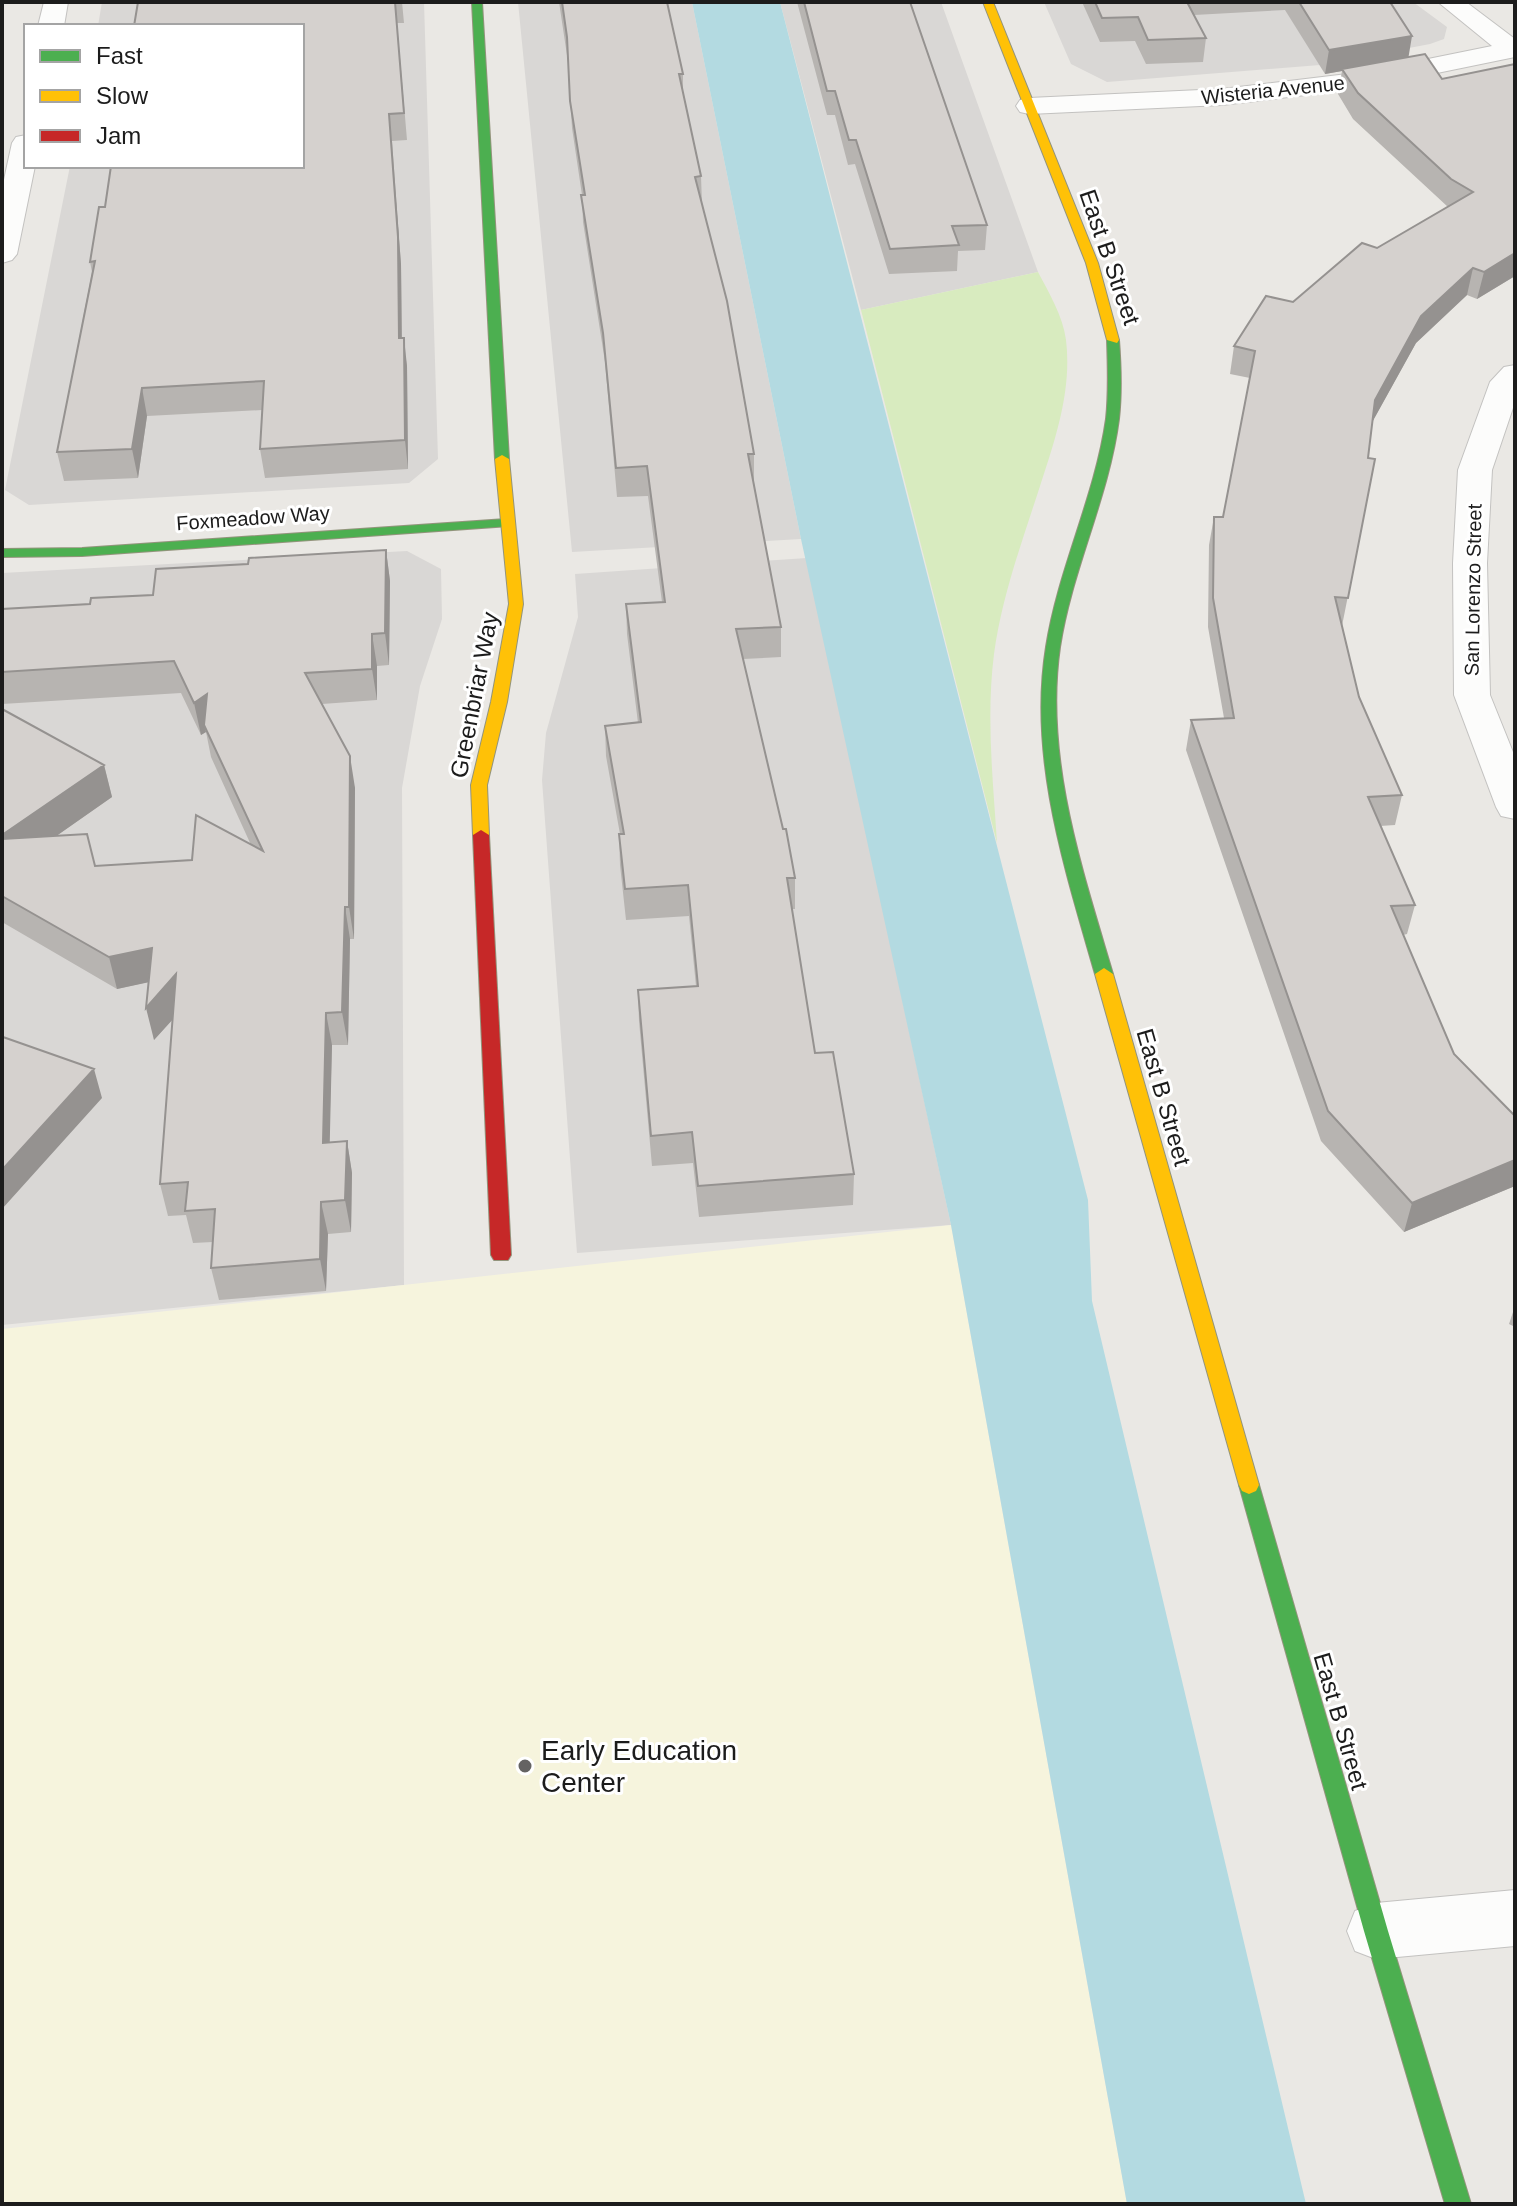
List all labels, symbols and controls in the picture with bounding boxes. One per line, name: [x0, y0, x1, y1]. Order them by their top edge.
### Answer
legend: [24, 24, 304, 168]
text: Fast: [96, 42, 143, 69]
street label: Wisteria Avenue: [1200, 72, 1346, 108]
text: Slow: [96, 82, 149, 109]
text: Jam: [96, 122, 141, 149]
street label: East B Street: [1074, 186, 1146, 329]
street label: Foxmeadow Way: [176, 502, 330, 534]
street label: San Lorenzo Street: [1460, 503, 1486, 676]
street label: Greenbriar Way: [445, 610, 503, 780]
street label: East B Street: [1132, 1025, 1197, 1169]
street label: East B Street: [1309, 1649, 1374, 1793]
place label: Early Education Center: [541, 1735, 737, 1798]
marker: Early Education Center: [516, 1757, 534, 1775]

